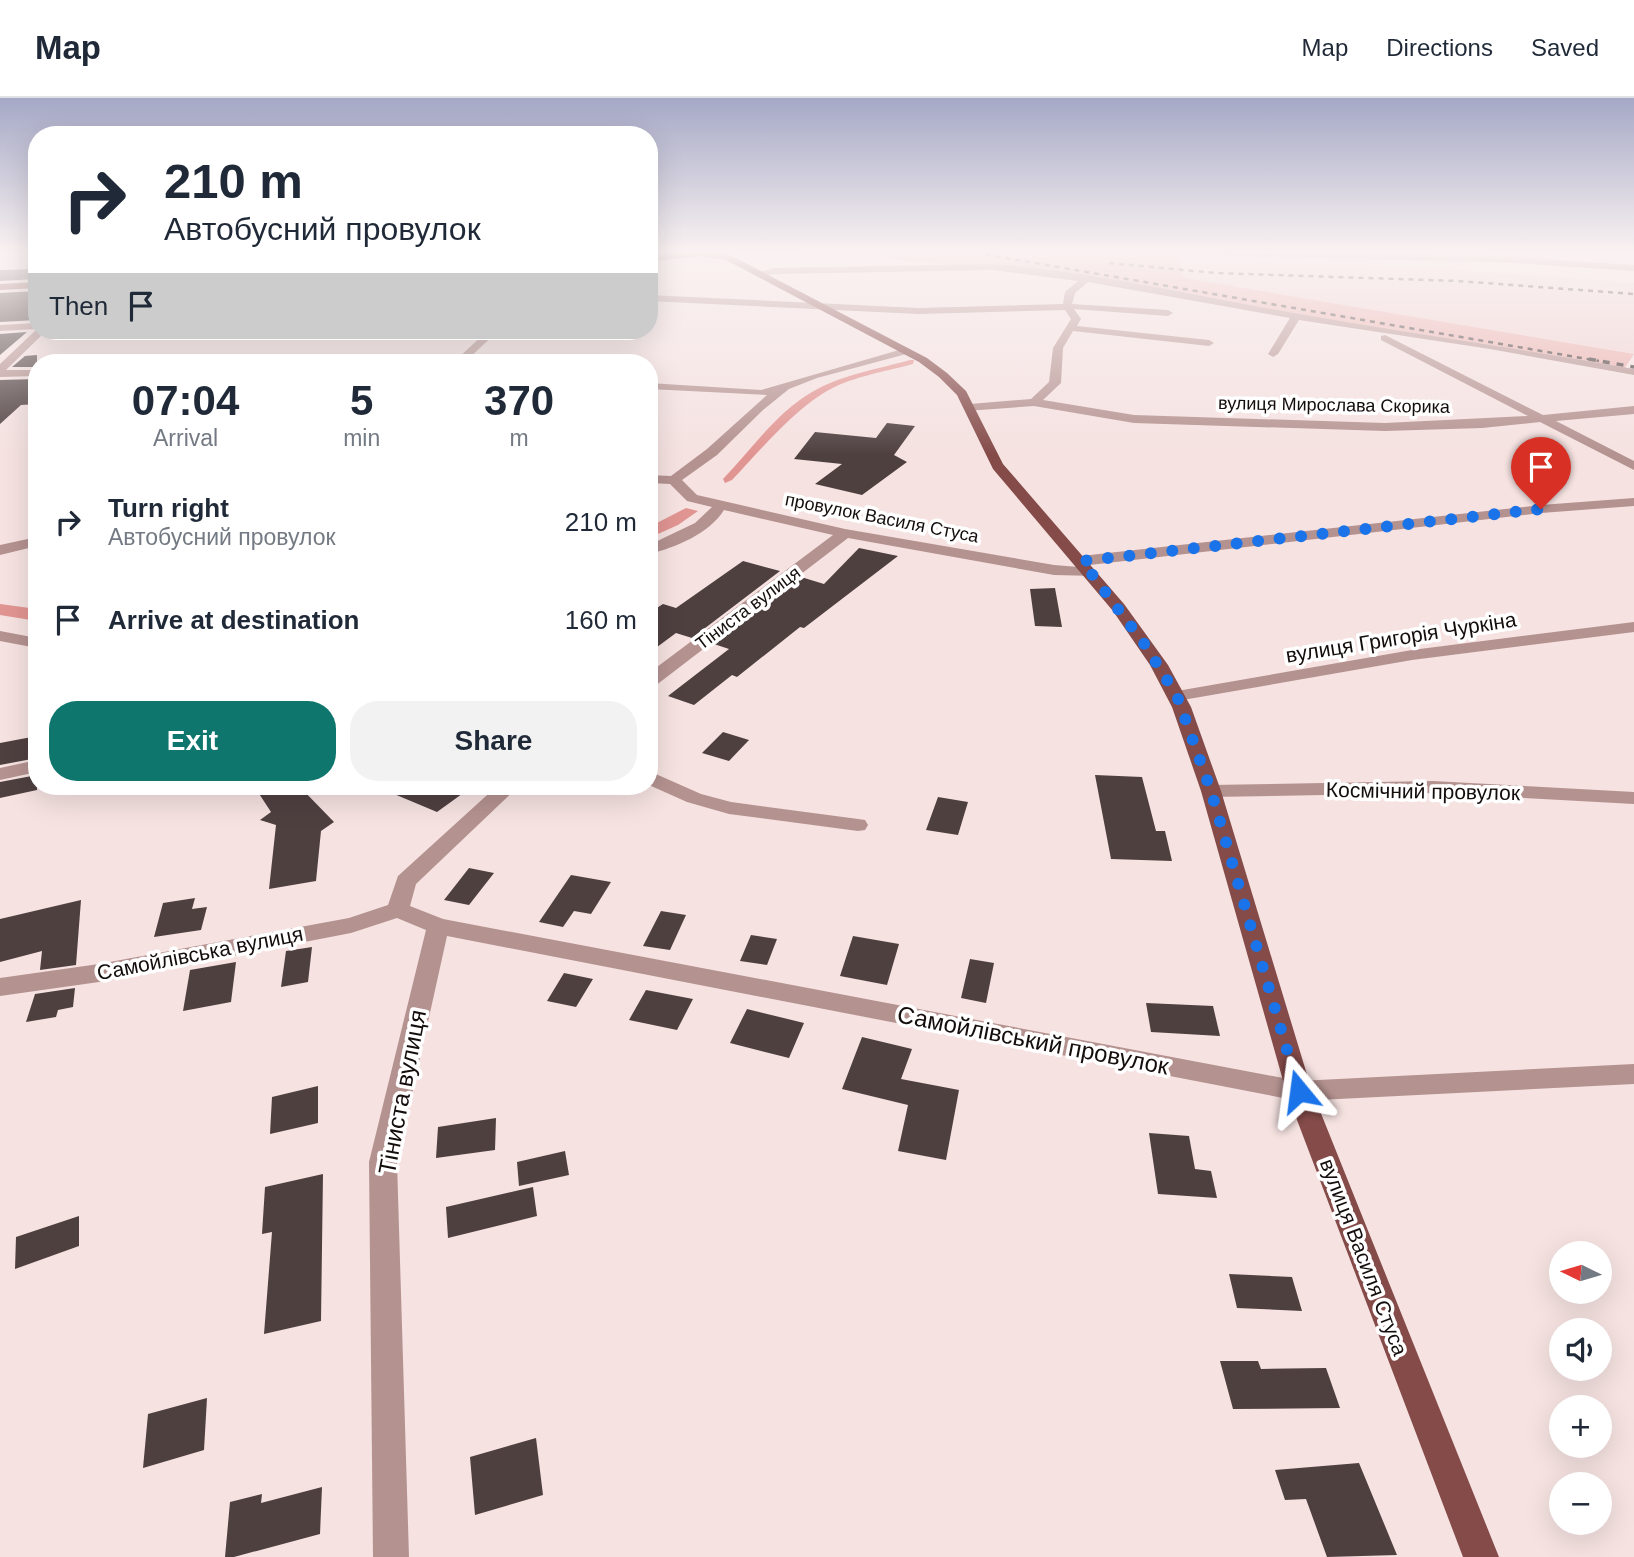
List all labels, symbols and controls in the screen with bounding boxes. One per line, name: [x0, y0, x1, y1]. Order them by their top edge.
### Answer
text: Map: [35, 29, 101, 66]
text: Map: [1302, 34, 1348, 61]
text: Directions: [1386, 34, 1493, 61]
text: Saved: [1531, 34, 1599, 61]
icon: right: [49, 154, 140, 245]
text: 210 m: [164, 154, 303, 208]
text: Автобусний провулок: [164, 211, 481, 247]
icon: arrive: [122, 287, 160, 325]
text: Then: [49, 291, 108, 321]
text: 07:04: [132, 377, 239, 424]
text: 5: [350, 377, 373, 424]
text: 370: [484, 377, 554, 424]
street label: вулиця Мирослава Скорика: [1218, 393, 1451, 417]
text: Arrival: [153, 425, 218, 451]
text: min: [343, 425, 380, 451]
text: m: [510, 425, 529, 451]
pin: [1511, 437, 1571, 509]
icon: arrive: [1522, 448, 1560, 486]
street label: провулок Василя Стуса: [784, 489, 981, 547]
text: Turn right: [108, 493, 229, 523]
icon: right: [49, 503, 87, 541]
text: 210 m: [565, 507, 637, 537]
text: Автобусний провулок: [108, 524, 336, 550]
street label: Тіниста вулиця: [692, 562, 804, 654]
icon: arrive: [49, 601, 87, 639]
text: Arrive at destination: [108, 605, 359, 635]
text: 160 m: [565, 605, 637, 635]
street label: вулиця Григорія Чуркіна: [1284, 607, 1518, 667]
button: Exit: [49, 701, 336, 781]
button: Share: [350, 701, 637, 781]
street label: Космічний провулок: [1326, 778, 1521, 804]
street label: Самойлівська вулиця: [95, 922, 305, 984]
street label: Самойлівський провулок: [895, 1000, 1172, 1080]
street label: Тіниста вулиця: [373, 1007, 431, 1177]
position arrow: [1262, 1054, 1336, 1128]
street label: вулиця Василя Стуса: [1316, 1155, 1412, 1359]
north arrow: [1549, 1241, 1612, 1304]
map controls: [1549, 1241, 1612, 1535]
button: sound: [1549, 1318, 1612, 1381]
button: +: [1549, 1395, 1612, 1458]
button: −: [1549, 1472, 1612, 1535]

